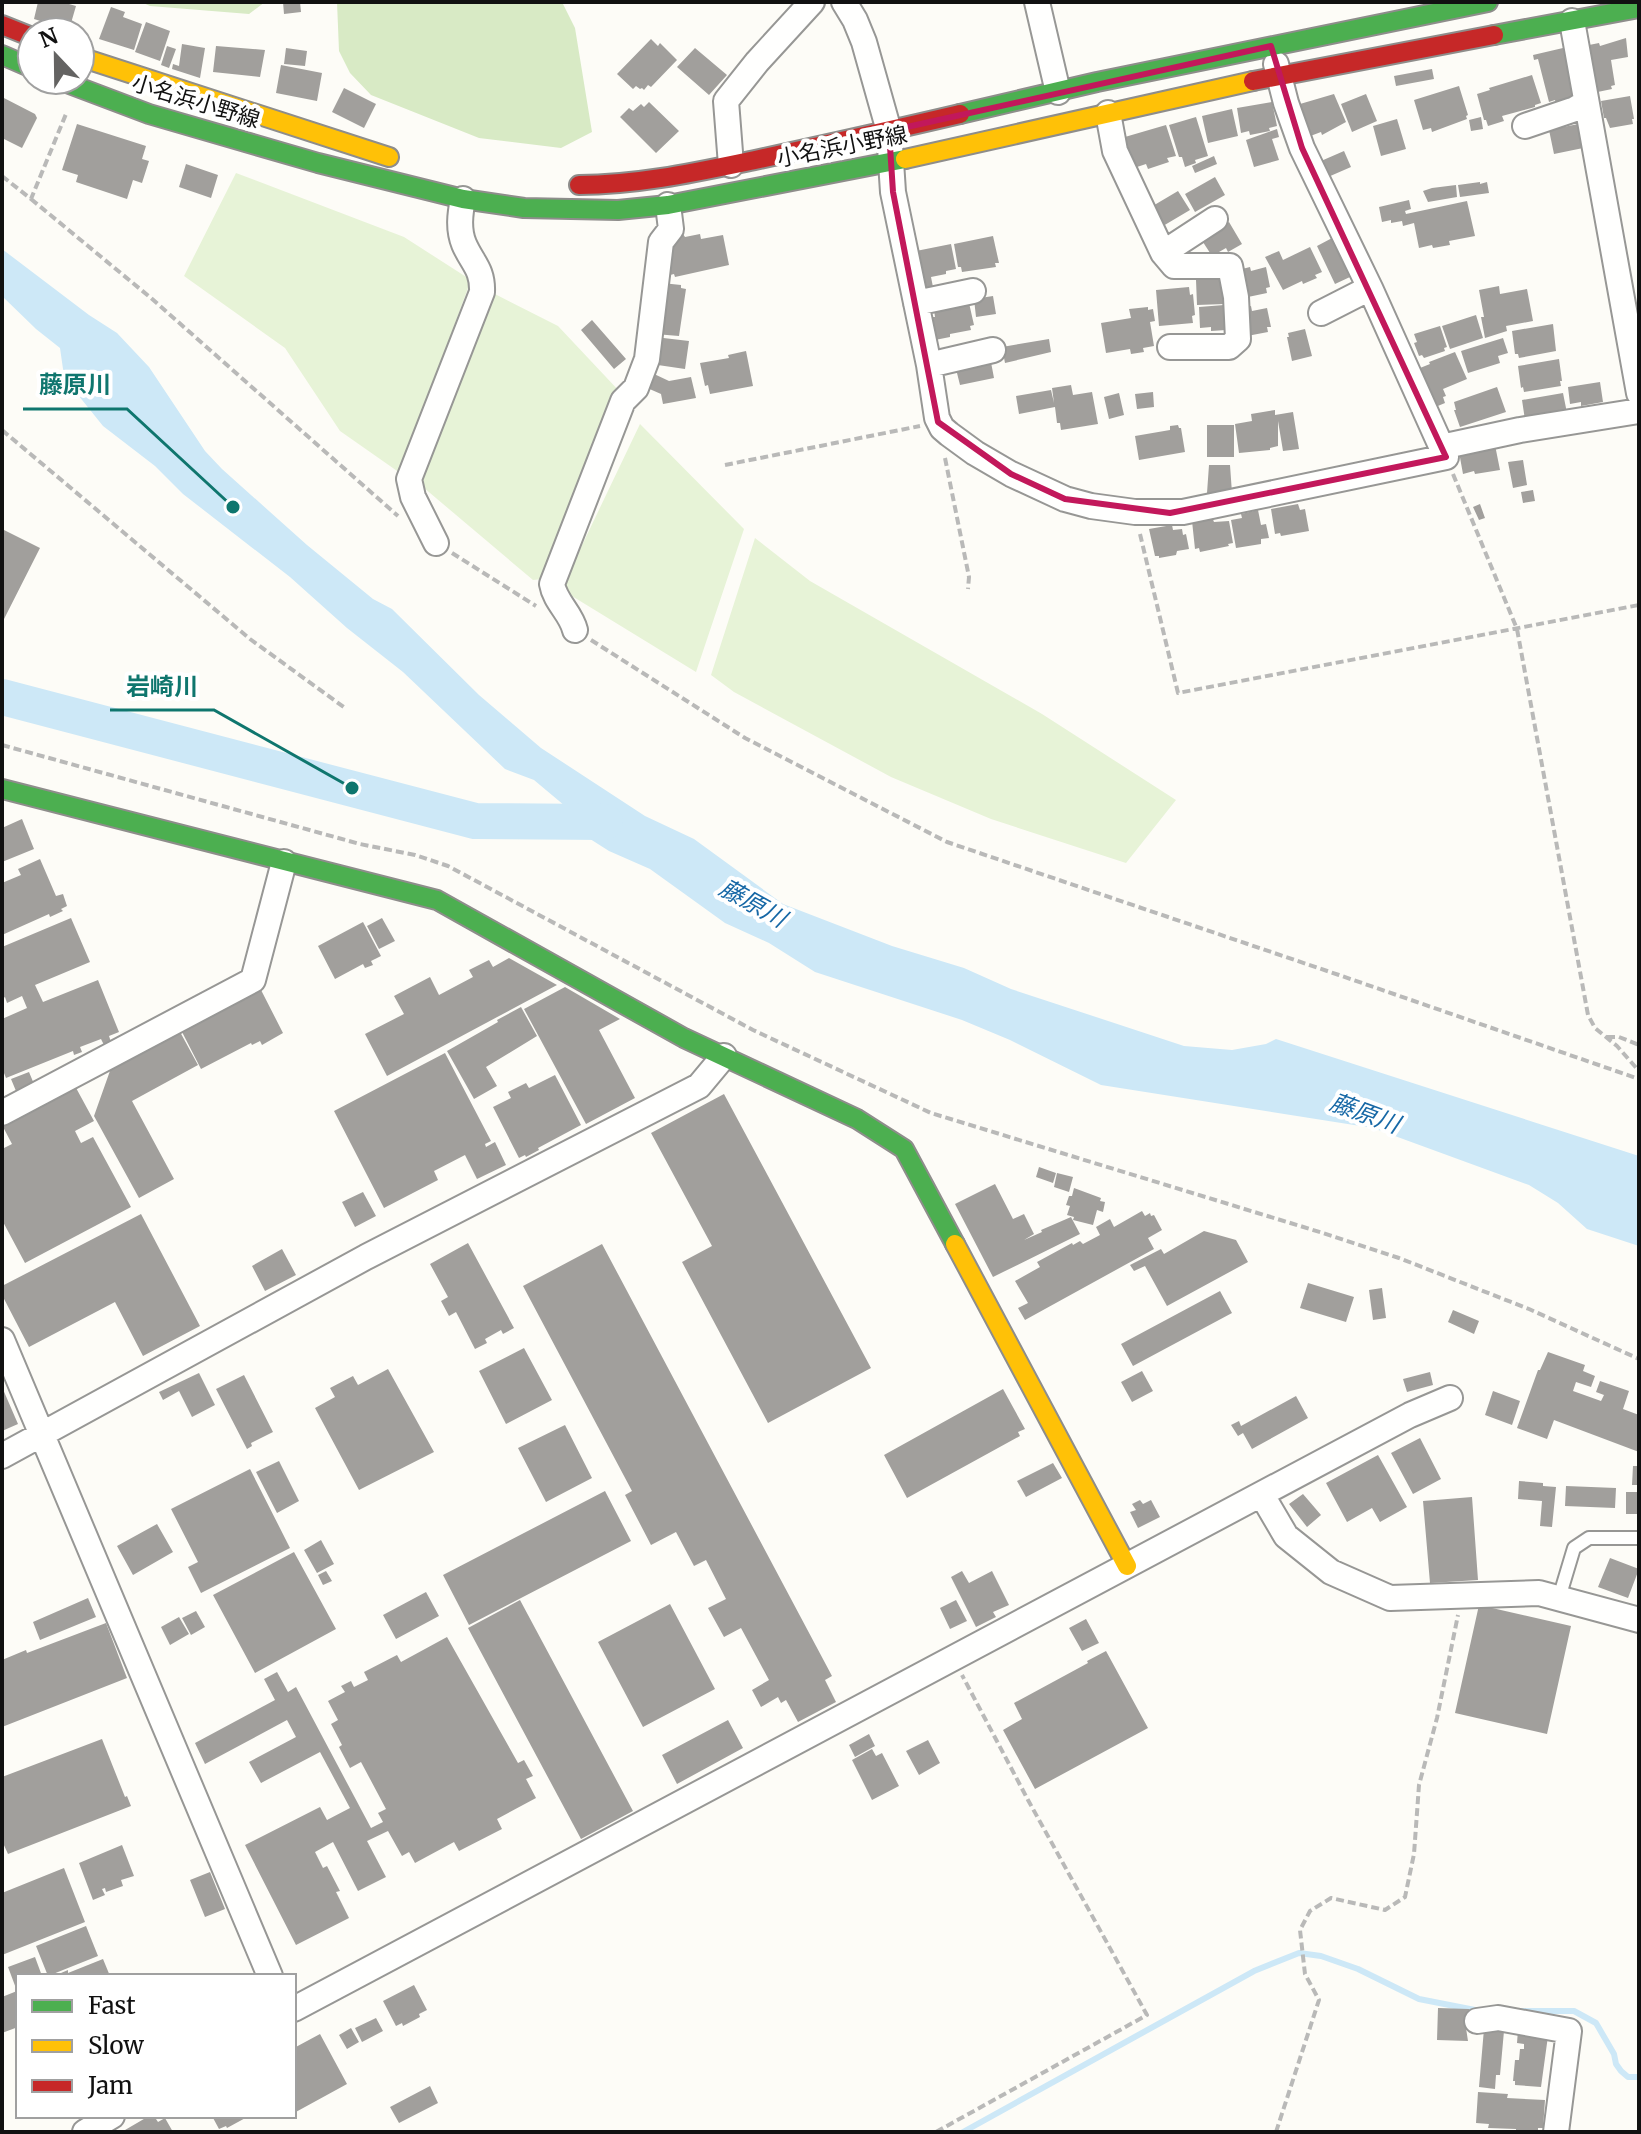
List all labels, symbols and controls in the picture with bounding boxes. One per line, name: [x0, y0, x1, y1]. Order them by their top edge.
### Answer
north arrow: [16, 16, 96, 96]
text: N: [35, 21, 62, 54]
street label: 小名浜小野線: [129, 68, 263, 134]
street label: 小名浜小野線: [775, 120, 909, 172]
callout: 藤原川: [23, 361, 127, 409]
text: 藤原川: [39, 369, 111, 400]
callout: 岩崎川: [110, 662, 214, 710]
text: 岩崎川: [126, 671, 198, 702]
water label: 藤原川: [714, 872, 795, 935]
water label: 藤原川: [1326, 1086, 1407, 1141]
legend: [16, 1974, 296, 2118]
text: Fast: [88, 1990, 136, 2021]
text: Slow: [88, 2030, 144, 2061]
text: Jam: [87, 2070, 133, 2101]

